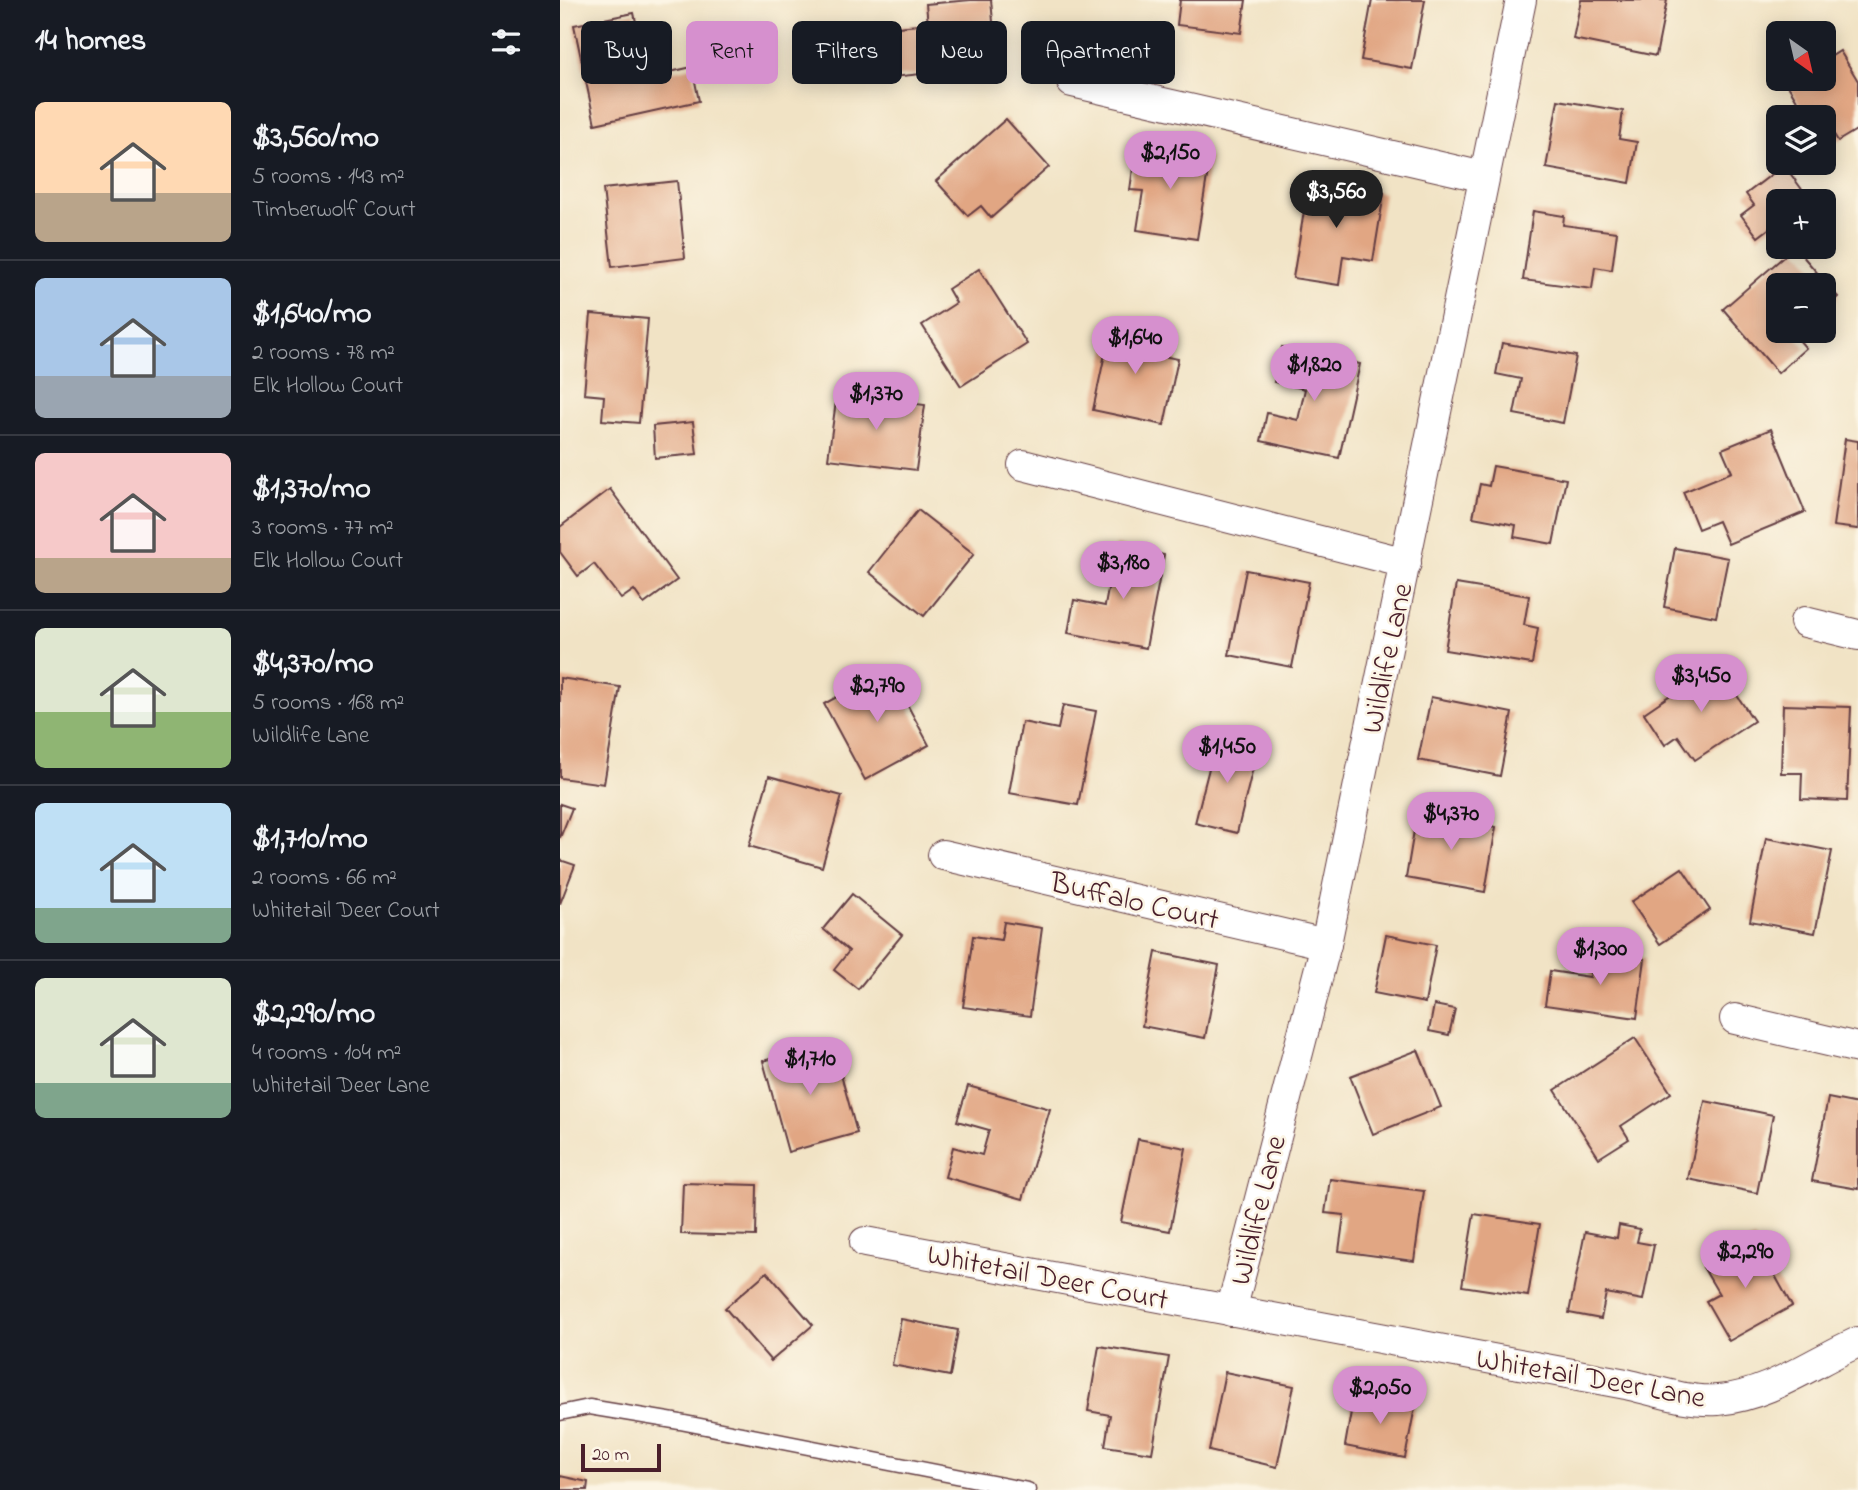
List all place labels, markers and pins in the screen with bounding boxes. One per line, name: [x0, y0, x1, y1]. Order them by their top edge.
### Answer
pin: $2,150: [1113, 132, 1227, 191]
pin: $3,560: [1279, 170, 1393, 230]
pin: $1,640: [1078, 316, 1192, 376]
pin: $1,820: [1257, 344, 1371, 403]
pin: $1,370: [819, 372, 933, 432]
pin: $3,180: [1066, 542, 1180, 601]
pin: $3,450: [1644, 654, 1758, 714]
pin: $2,790: [820, 664, 934, 724]
pin: $1,450: [1170, 726, 1284, 785]
pin: $4,370: [1394, 792, 1508, 852]
pin: $1,300: [1543, 928, 1657, 987]
pin: $1,710: [753, 1038, 867, 1097]
pin: $2,290: [1688, 1230, 1802, 1290]
pin: $2,050: [1323, 1366, 1437, 1426]

